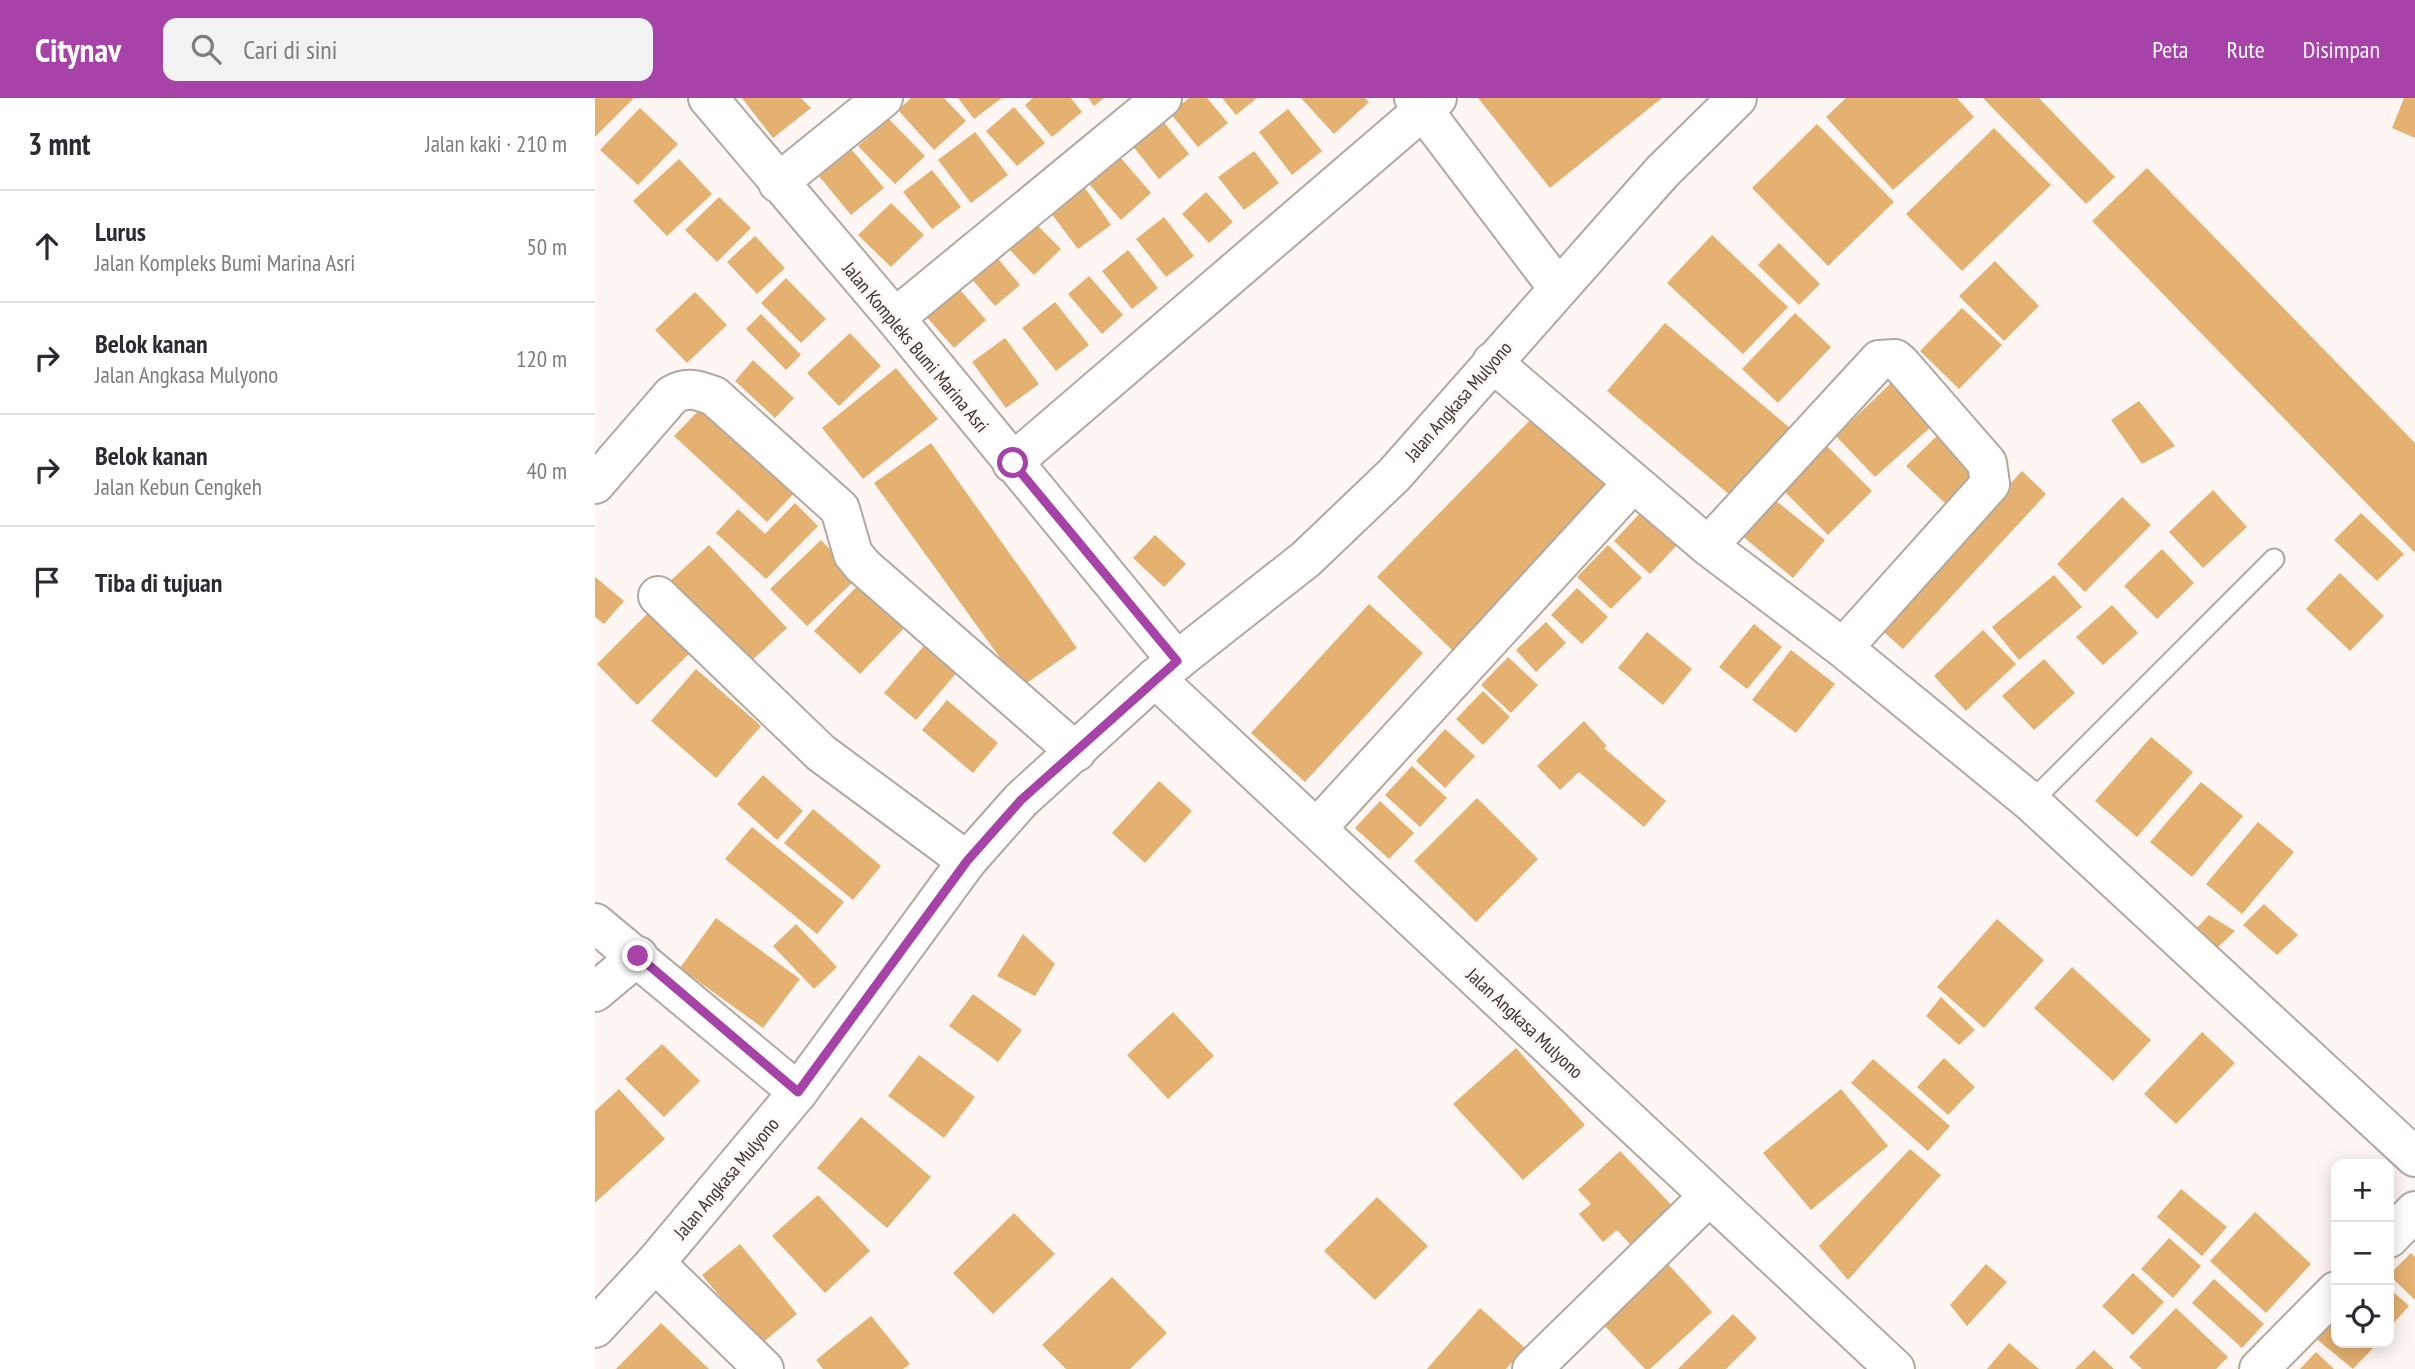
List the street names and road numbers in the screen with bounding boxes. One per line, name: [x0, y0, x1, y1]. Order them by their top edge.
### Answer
street label: Jalan Kompleks Bumi Marina Asri: [837, 256, 994, 437]
street label: Jalan Angkasa Mulyono: [1399, 336, 1517, 467]
street label: Jalan Angkasa Mulyono: [1461, 962, 1589, 1083]
street label: Jalan Angkasa Mulyono: [668, 1112, 784, 1244]

